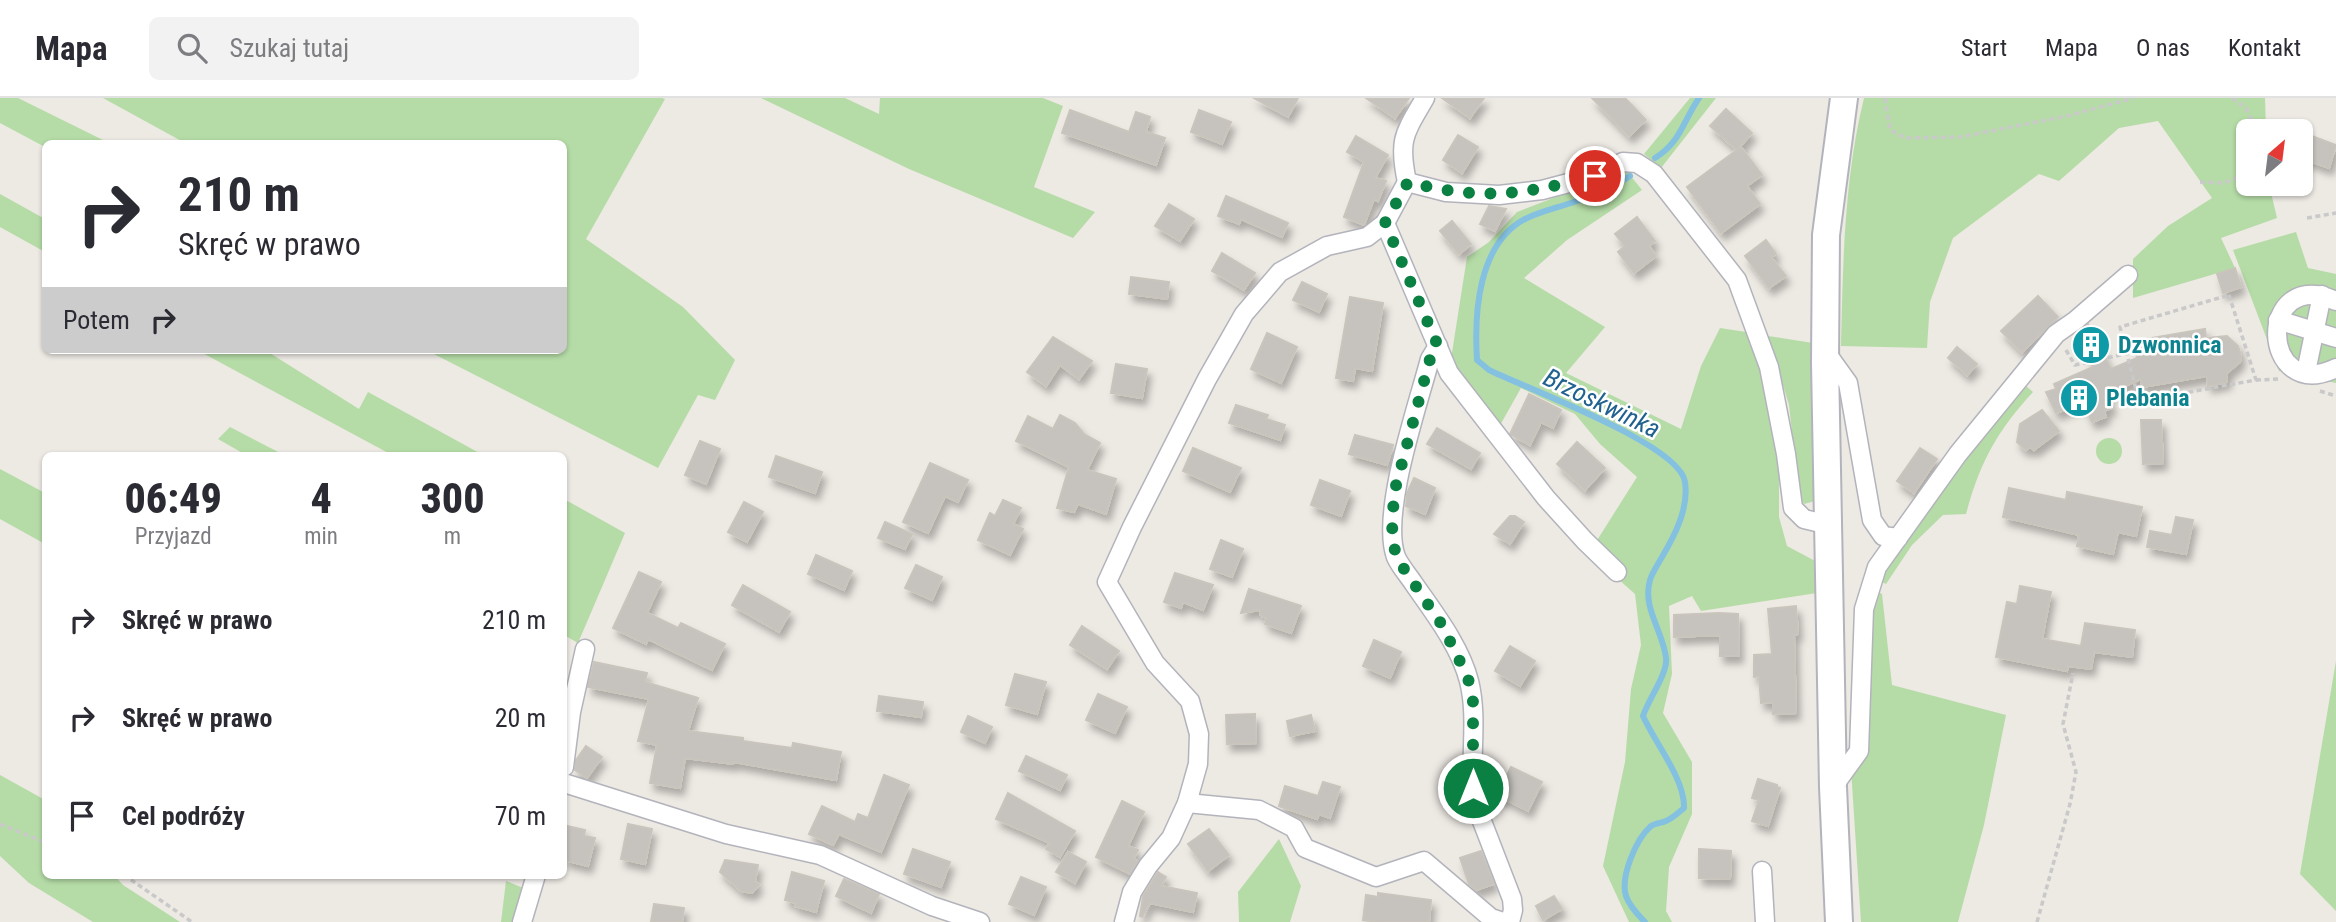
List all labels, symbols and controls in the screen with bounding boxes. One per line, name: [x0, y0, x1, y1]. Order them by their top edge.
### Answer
search box: [149, 17, 639, 80]
text: Mapa: [35, 29, 107, 68]
icon: search: [173, 29, 211, 67]
text: Szukaj tutaj: [229, 33, 349, 63]
text: Start: [1961, 34, 2007, 62]
text: Mapa: [2045, 34, 2098, 62]
text: O nas: [2136, 34, 2190, 62]
text: Kontakt: [2228, 34, 2301, 62]
north arrow: [2236, 119, 2314, 196]
map controls: [2236, 119, 2313, 196]
pin: [1565, 146, 1625, 206]
icon: arrive: [1576, 157, 1614, 195]
text: 210 m: [178, 166, 300, 223]
icon: right: [63, 168, 154, 259]
text: Skręć w prawo: [178, 225, 361, 263]
icon: right: [144, 301, 182, 339]
text: Potem: [63, 305, 130, 335]
building icon: Dzwonnica: [2070, 324, 2112, 366]
place label: Dzwonnica: [2118, 331, 2222, 359]
water label: Brzoskwinka: [1539, 362, 1665, 444]
building icon: Plebania: [2058, 377, 2100, 419]
place label: Plebania: [2106, 384, 2190, 412]
text: 06:49: [124, 474, 222, 523]
text: 4: [310, 474, 332, 523]
text: 300: [420, 474, 485, 523]
text: Przyjazd: [135, 523, 212, 550]
text: min: [304, 523, 338, 550]
text: m: [444, 523, 461, 550]
icon: right: [63, 601, 101, 639]
text: Skręć w prawo: [122, 605, 272, 635]
text: 210 m: [482, 605, 546, 635]
icon: right: [63, 699, 101, 737]
text: Skręć w prawo: [122, 703, 272, 733]
text: 20 m: [495, 703, 546, 733]
position arrow: [1436, 751, 1510, 825]
icon: arrive: [63, 797, 101, 835]
text: Cel podróży: [122, 801, 245, 831]
text: 70 m: [495, 801, 546, 831]

